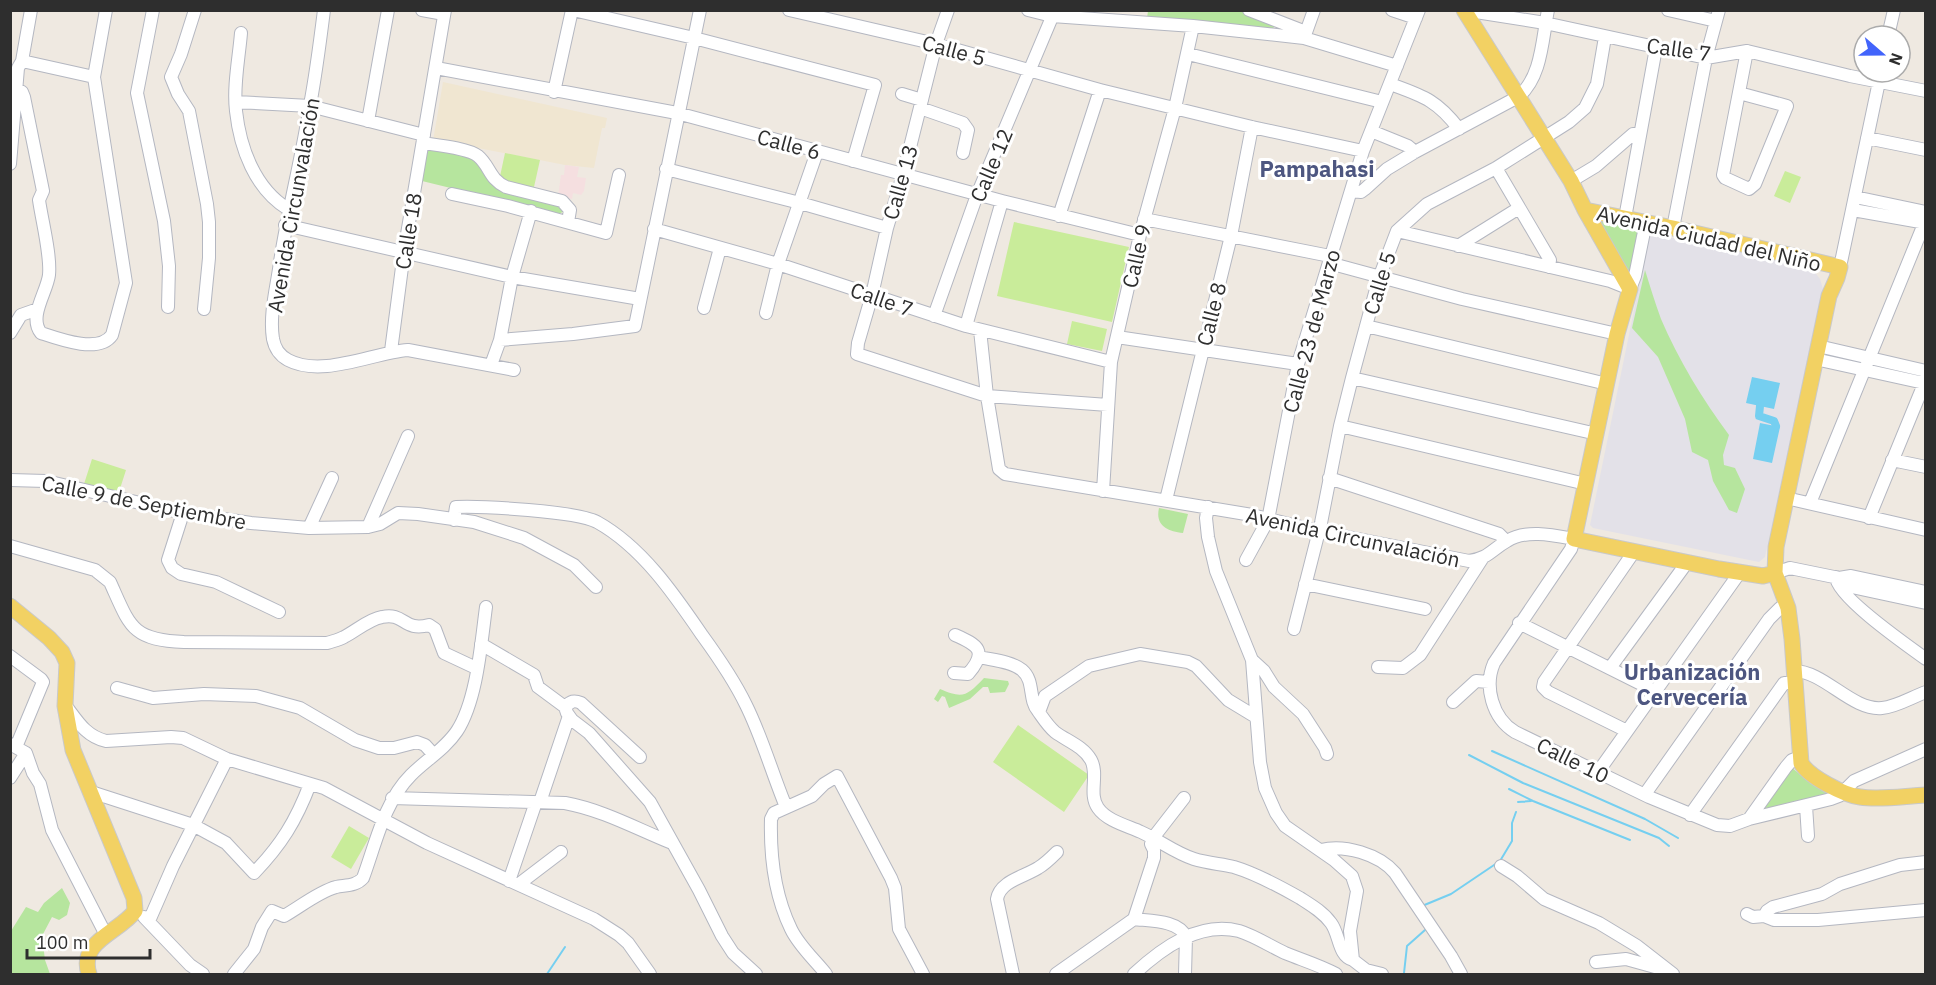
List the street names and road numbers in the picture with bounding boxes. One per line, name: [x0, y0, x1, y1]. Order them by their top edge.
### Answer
street label: Calle 5: [919, 28, 989, 72]
street label: Calle 7: [1645, 31, 1713, 67]
street label: Avenida Circunvalación: [260, 95, 326, 315]
street label: Calle 6: [754, 122, 824, 166]
street label: Calle 12: [963, 124, 1019, 206]
street label: Calle 13: [876, 141, 924, 223]
street label: Calle 18: [388, 191, 428, 271]
street label: Avenida Ciudad del Niño: [1594, 199, 1824, 277]
street label: Calle 9: [1115, 221, 1157, 291]
street label: Calle 23 de Marzo: [1276, 246, 1346, 416]
street label: Calle 5: [1356, 248, 1402, 318]
street label: Calle 7: [847, 275, 917, 323]
street label: Calle 8: [1190, 279, 1232, 349]
street label: Calle 9 de Septiembre: [39, 468, 249, 536]
street label: Avenida Circunvalación: [1243, 501, 1463, 573]
street label: Calle 10: [1532, 730, 1614, 790]

